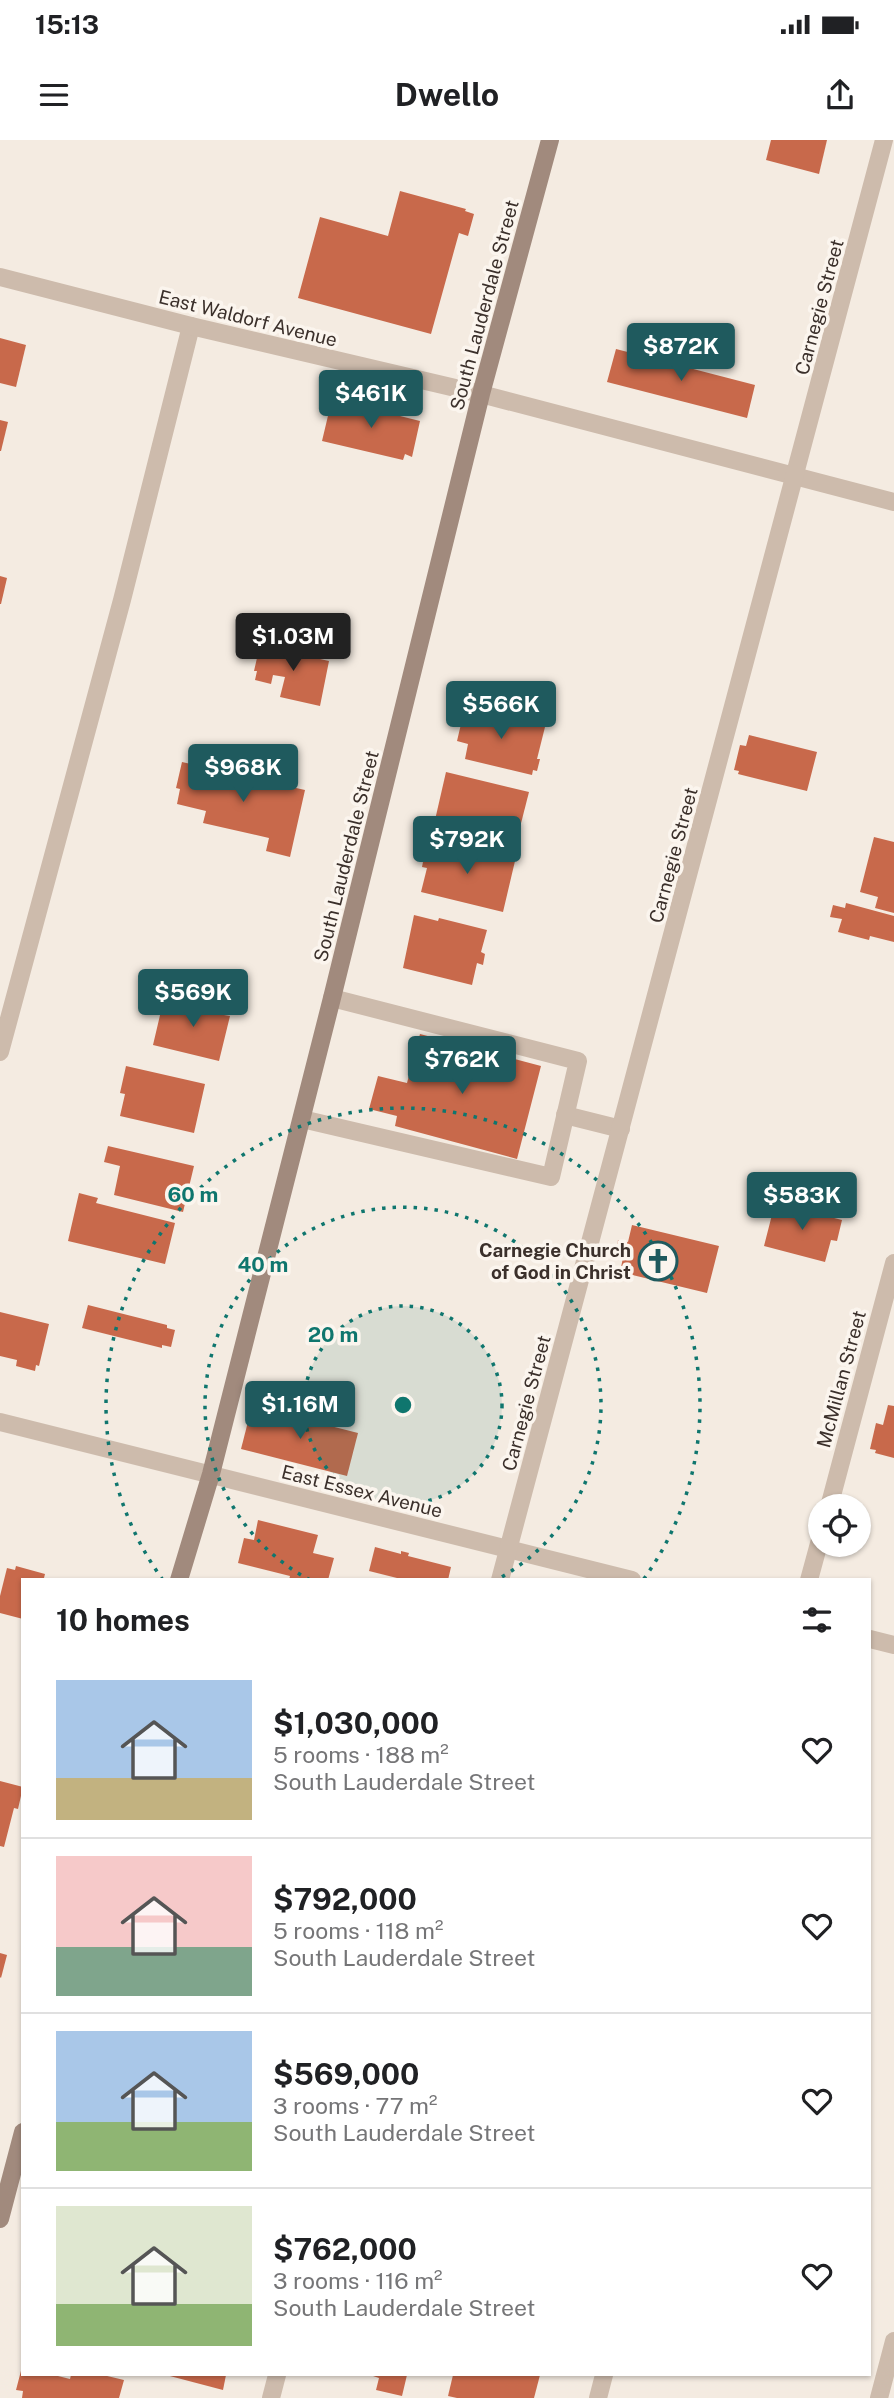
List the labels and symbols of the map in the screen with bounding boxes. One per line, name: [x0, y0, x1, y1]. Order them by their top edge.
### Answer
street label: South Lauderdale Street: [445, 197, 523, 413]
street label: Carnegie Street: [790, 237, 848, 377]
street label: East Waldorf Avenue: [156, 285, 340, 351]
pin: $872K: [632, 324, 730, 383]
pin: $461K: [322, 370, 420, 430]
pin: $1.03M: [236, 614, 350, 673]
pin: $566K: [452, 682, 550, 741]
pin: $968K: [194, 744, 292, 804]
street label: South Lauderdale Street: [309, 748, 383, 964]
street label: Carnegie Street: [644, 785, 702, 925]
pin: $792K: [418, 816, 516, 876]
pin: $569K: [144, 970, 242, 1029]
pin: $762K: [413, 1037, 511, 1096]
pin: $583K: [753, 1172, 851, 1232]
text: 60 m: [168, 1182, 218, 1207]
place label: Carnegie Church of God in Christ: [479, 1239, 631, 1283]
church icon: Carnegie Church of God in Christ: [637, 1240, 679, 1282]
text: 40 m: [238, 1252, 288, 1277]
street label: McMillan Street: [812, 1308, 870, 1450]
text: 20 m: [308, 1322, 358, 1347]
street label: Carnegie Street: [497, 1333, 555, 1473]
pin: $1.16M: [243, 1382, 357, 1441]
centre of rings: [391, 1393, 415, 1417]
street label: East Essex Avenue: [279, 1460, 445, 1522]

